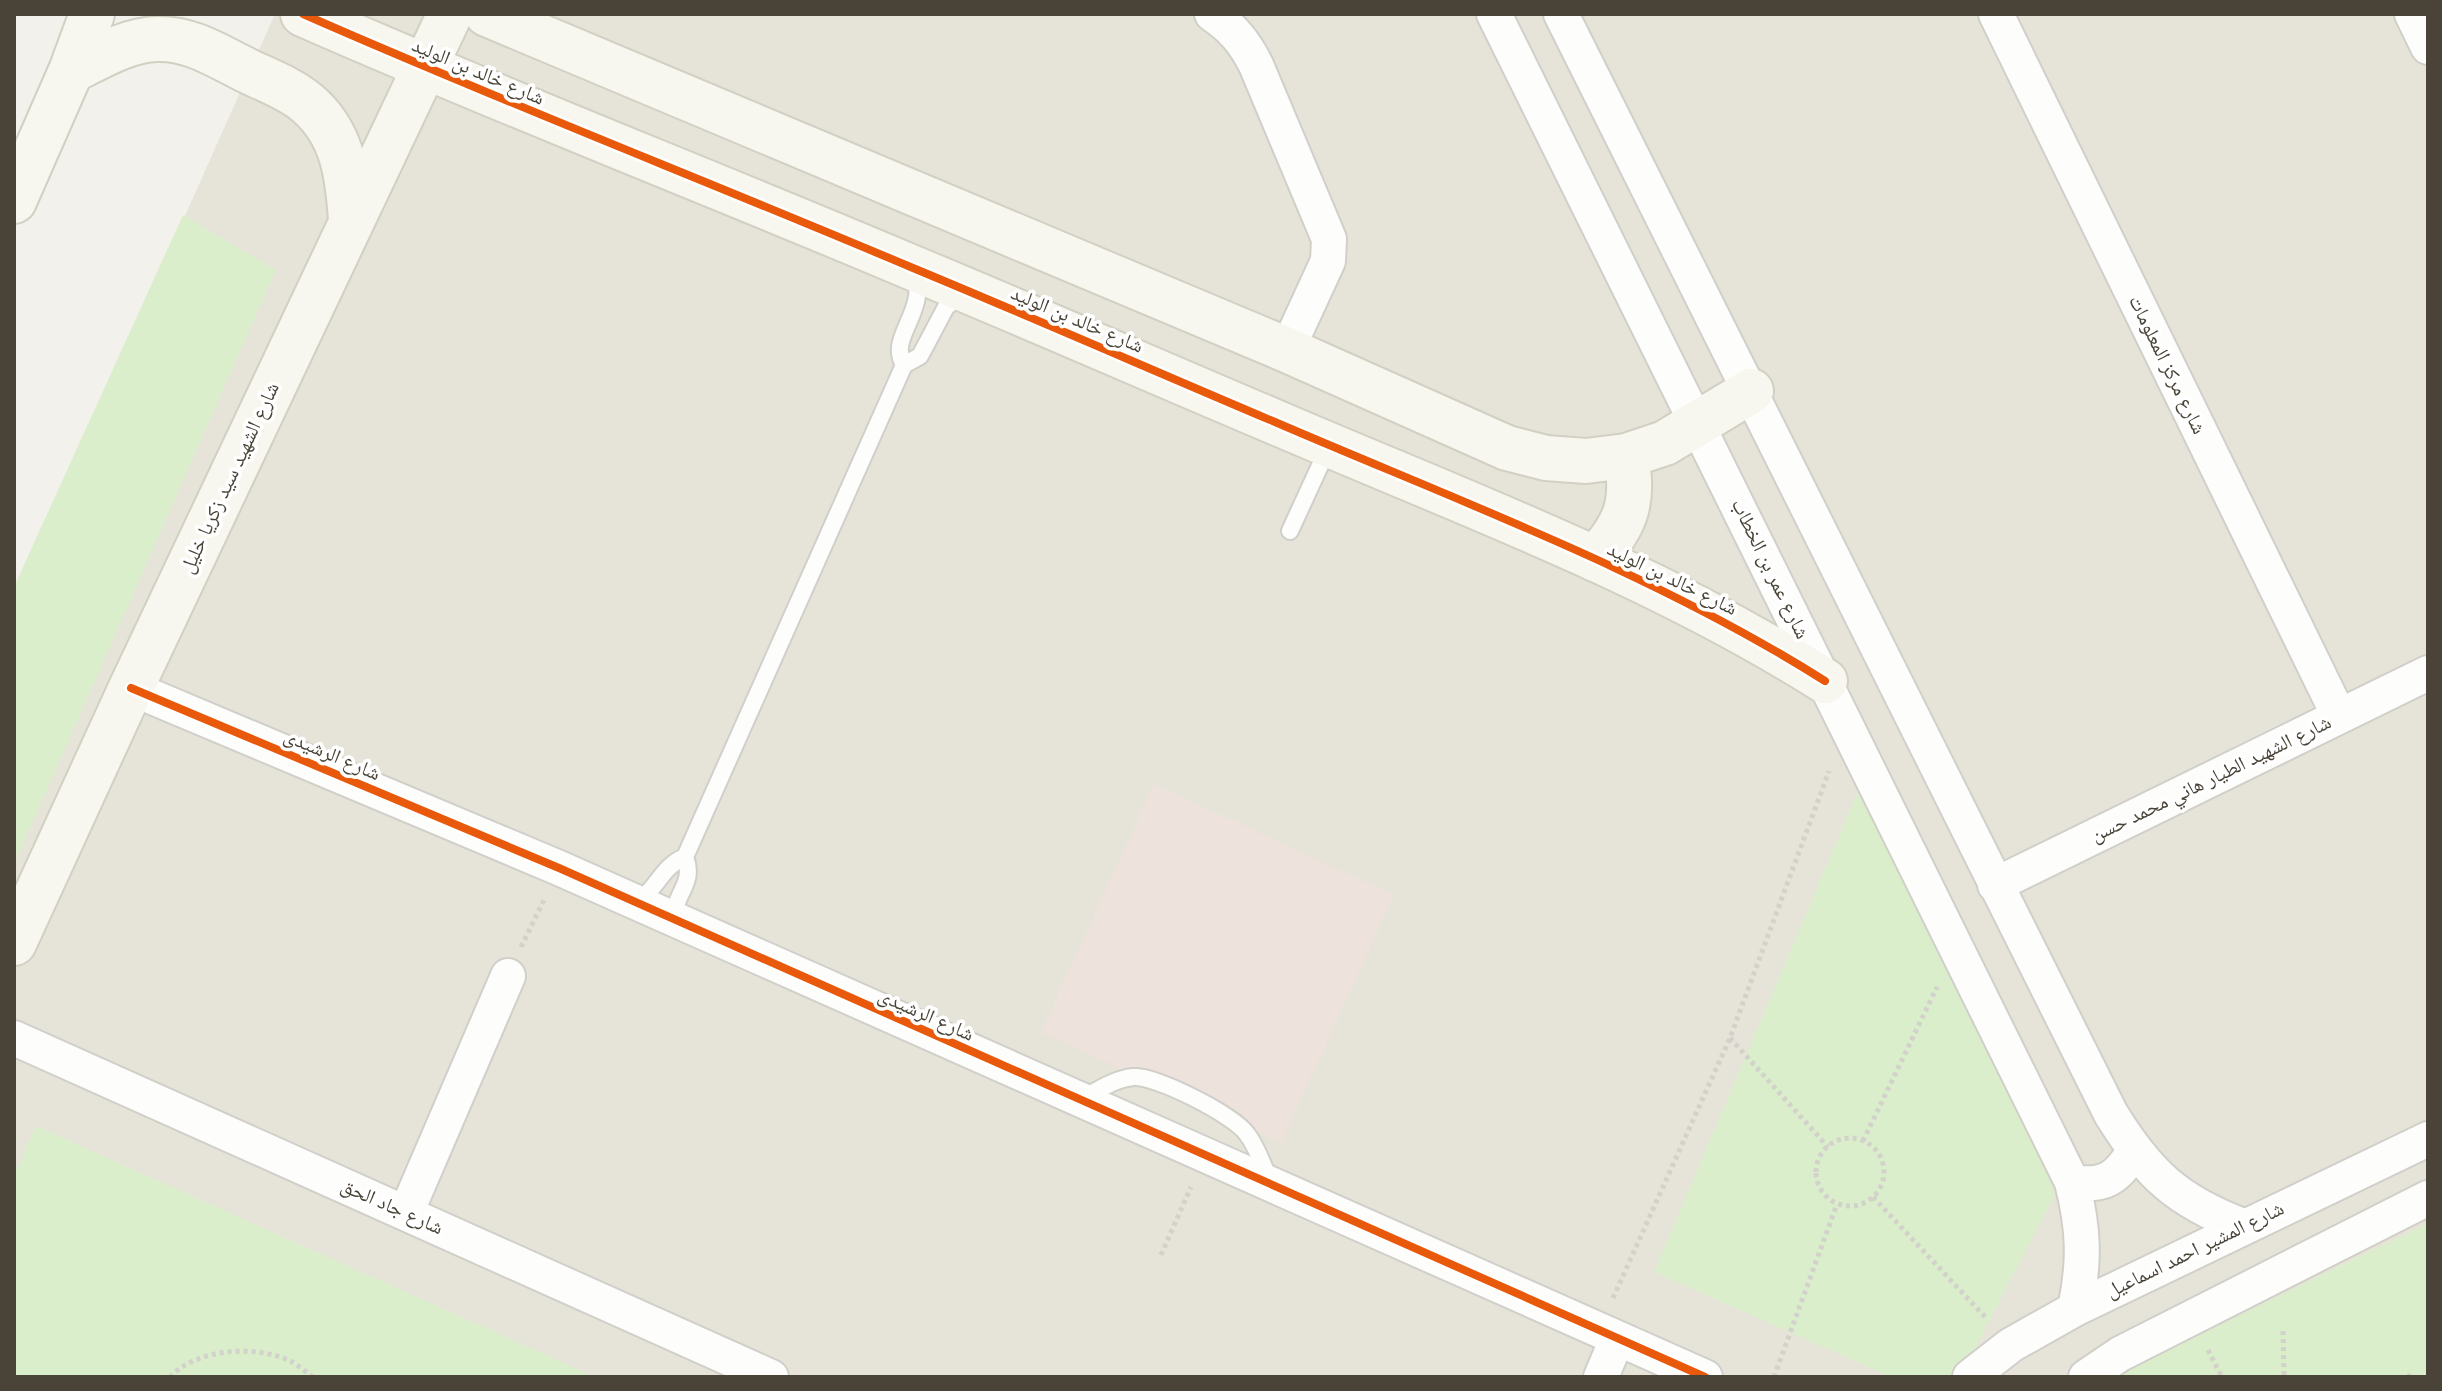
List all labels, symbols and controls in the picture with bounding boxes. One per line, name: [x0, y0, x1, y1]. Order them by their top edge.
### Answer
street label: شارع خالد بن الوليد: [408, 33, 548, 111]
street label: شارع خالد بن الوليد: [1007, 281, 1147, 359]
street label: شارع مركز المعلومات: [2123, 292, 2211, 438]
street label: شارع الشهيد سيد زكريا خليل: [175, 379, 285, 577]
street label: شارع عمر بن الخطاب: [1726, 495, 1814, 643]
street label: شارع خالد بن الوليد: [1603, 537, 1741, 621]
street label: شارع الشهيد الطيار هاني محمد حسن: [2087, 710, 2336, 851]
street label: شارع الرشيدى: [280, 724, 384, 786]
street label: شارع الرشيدى: [874, 983, 978, 1047]
street label: شارع جاد الحق: [337, 1174, 447, 1240]
street label: شارع المشير احمد اسماعيل: [2102, 1196, 2288, 1304]

